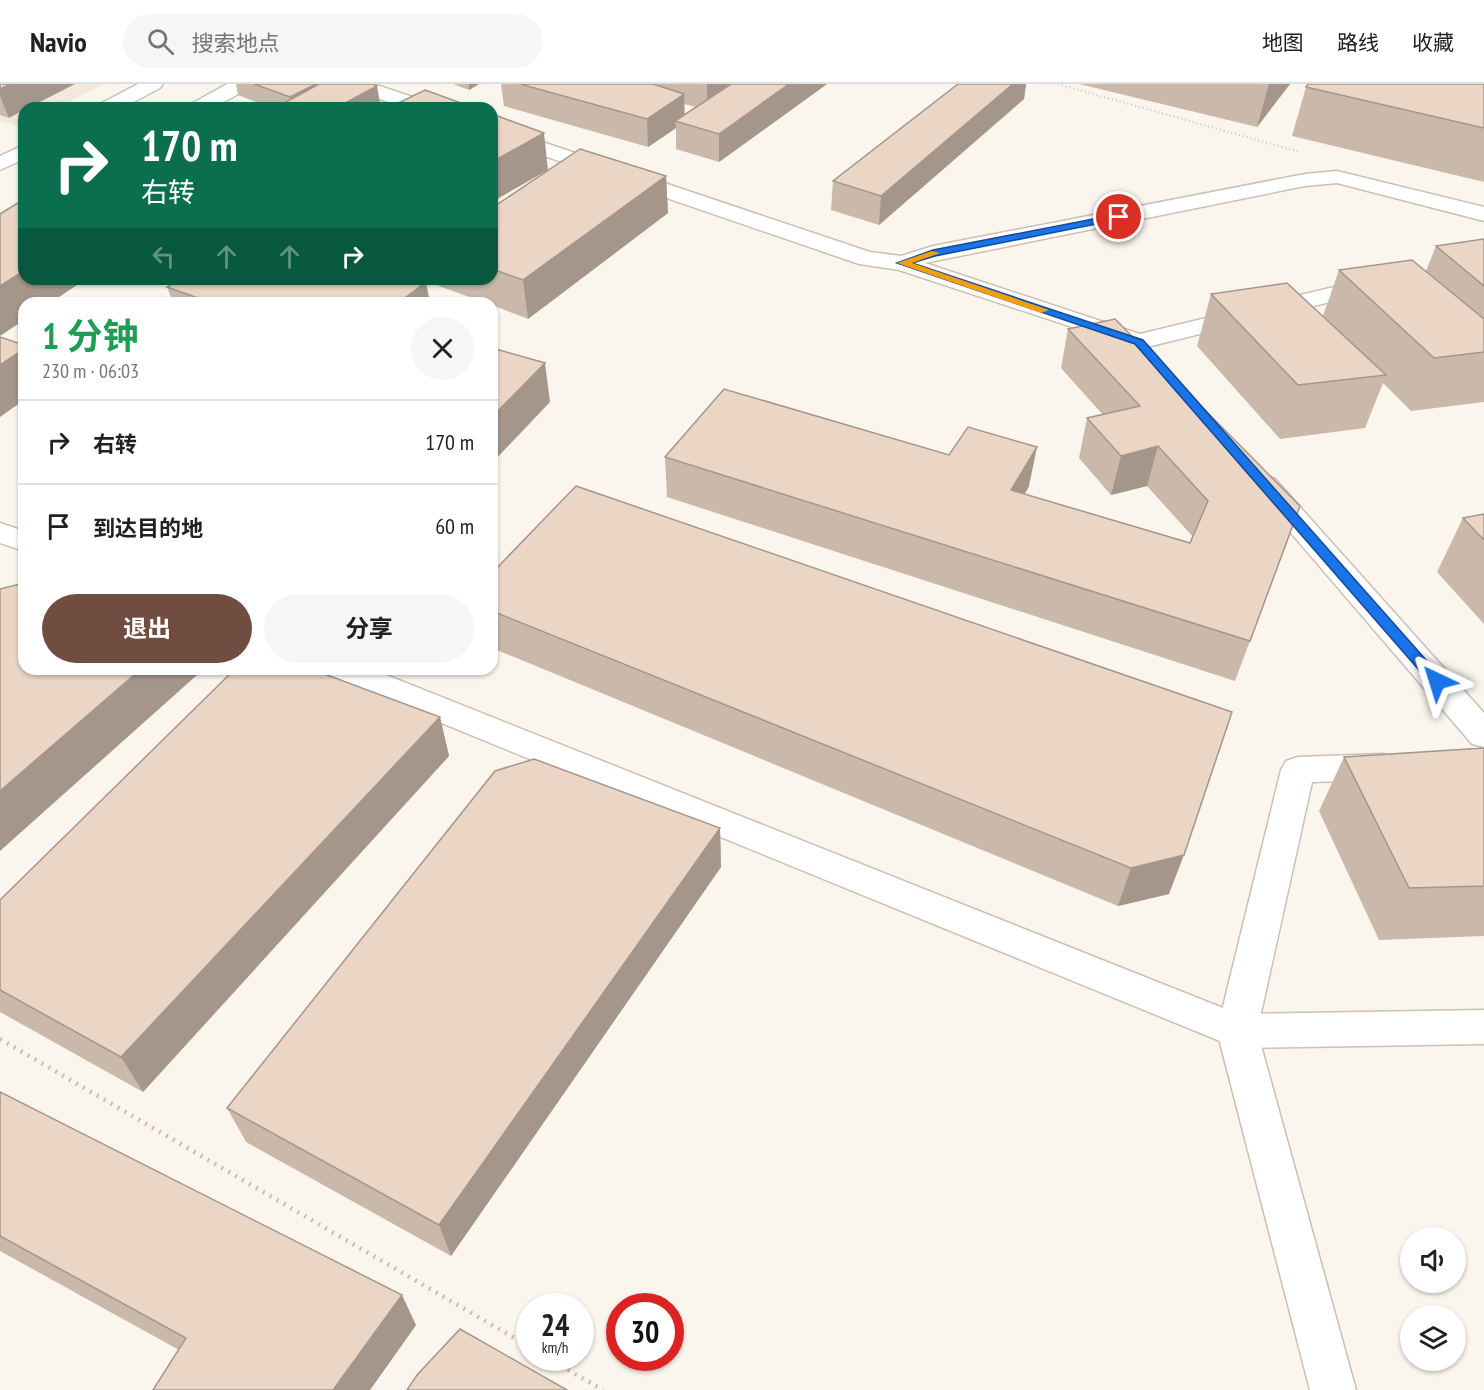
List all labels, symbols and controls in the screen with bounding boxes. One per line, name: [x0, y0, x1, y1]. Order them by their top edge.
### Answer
search box: [123, 14, 543, 68]
text: Navio: [30, 23, 87, 60]
icon: search: [144, 25, 177, 58]
text: 搜索地点: [192, 29, 280, 57]
text: 地图: [1262, 29, 1304, 56]
text: 路线: [1337, 29, 1379, 56]
text: 收藏: [1412, 29, 1454, 56]
text: 170 m: [141, 118, 238, 173]
icon: right: [42, 126, 120, 204]
text: 右转: [141, 175, 195, 209]
pin: [1093, 191, 1144, 242]
icon: arrive: [1102, 200, 1135, 233]
icon: left: [147, 240, 180, 273]
icon: ahead: [210, 240, 243, 273]
icon: ahead: [273, 240, 306, 273]
icon: right: [336, 240, 369, 273]
text: 1 分钟: [42, 312, 139, 359]
button: close: [411, 317, 474, 380]
text: 230 m · 06:03: [42, 358, 139, 384]
icon: right: [42, 426, 75, 459]
text: 170 m: [425, 428, 474, 456]
text: 右转: [93, 430, 137, 458]
icon: arrive: [42, 510, 75, 543]
text: 60 m: [435, 512, 474, 540]
text: 到达目的地: [93, 514, 203, 542]
button: 退出: [42, 594, 252, 663]
button: 分享: [264, 594, 474, 663]
position arrow: [1405, 649, 1469, 713]
map controls: [1400, 1227, 1466, 1371]
button: sound: [1400, 1227, 1466, 1293]
speed limit sign: 30: [606, 1293, 684, 1371]
text: 24: [541, 1305, 569, 1344]
button: layers: [1400, 1305, 1466, 1371]
text: km/h: [542, 1338, 568, 1357]

